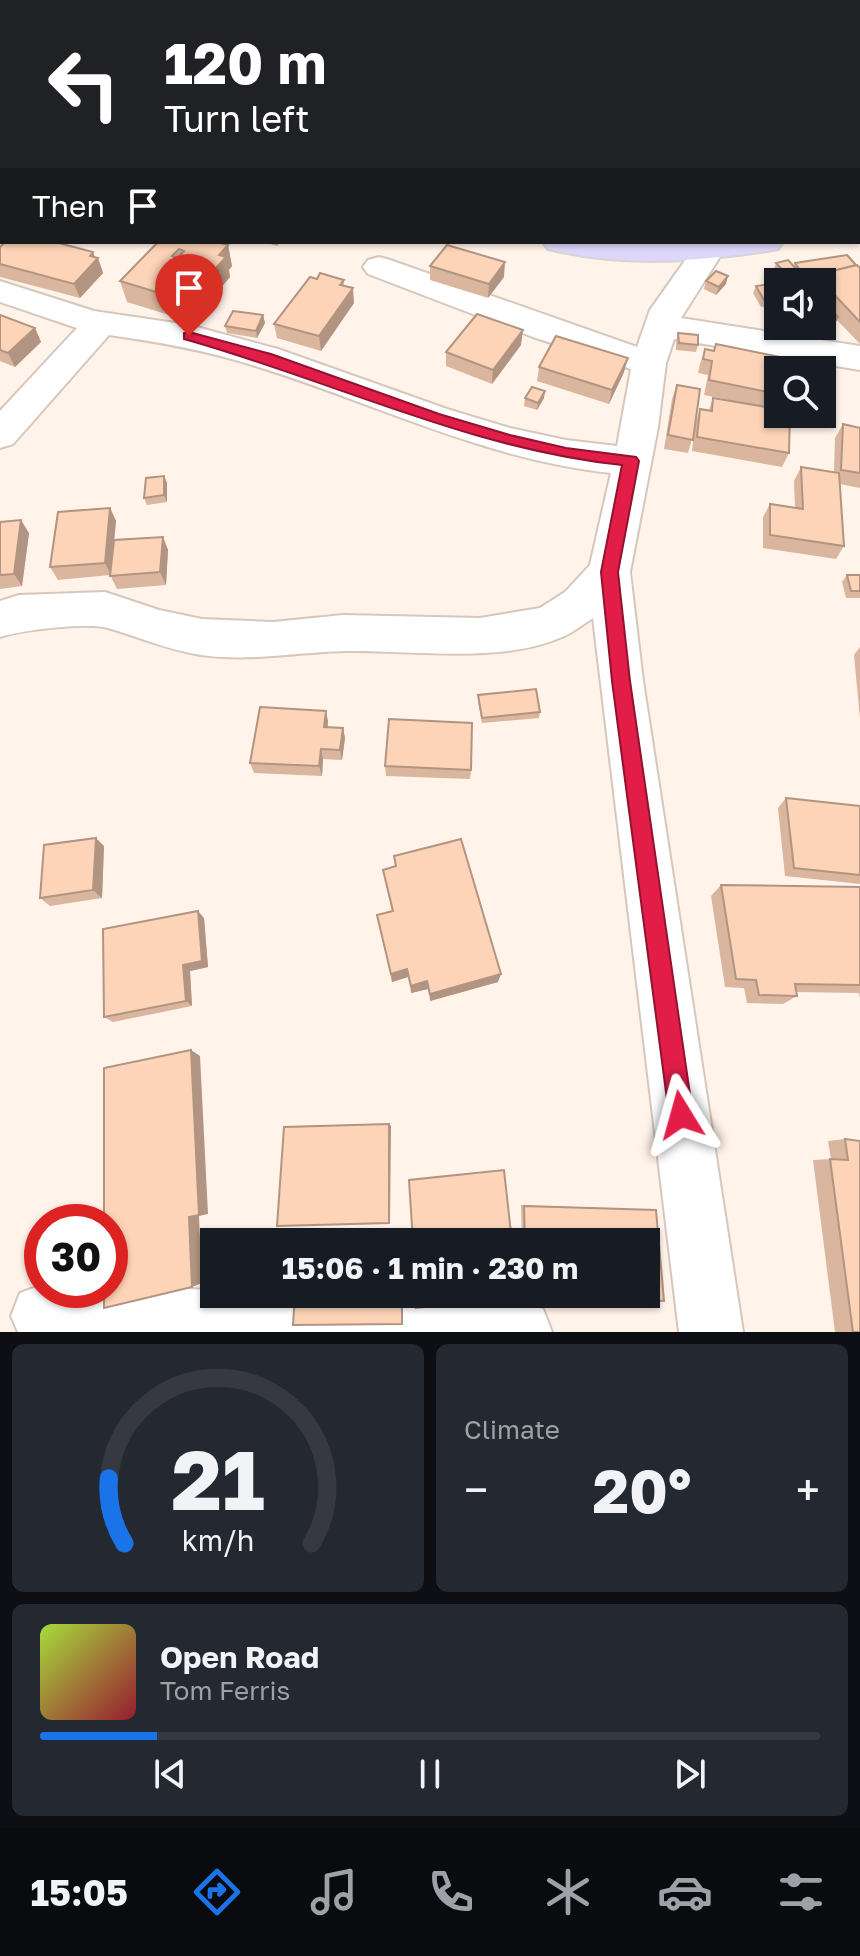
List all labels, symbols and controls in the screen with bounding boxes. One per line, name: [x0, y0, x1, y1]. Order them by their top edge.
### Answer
text: 120 m: [164, 29, 326, 96]
icon: left: [32, 32, 136, 136]
text: Turn left: [164, 97, 310, 140]
icon: arrive: [121, 184, 165, 228]
text: Then: [32, 188, 105, 224]
pin: [155, 254, 223, 336]
icon: arrive: [167, 266, 211, 310]
map controls: [764, 268, 836, 428]
button: sound: [764, 268, 836, 340]
button: search: [764, 356, 836, 428]
position arrow: [639, 1073, 723, 1157]
speed limit sign: 30: [24, 1204, 128, 1308]
text: 15:06 · 1 min · 230 m: [282, 1250, 578, 1286]
text: Climate: [464, 1414, 560, 1445]
text: 21: [171, 1428, 265, 1528]
text: 20°: [593, 1454, 692, 1526]
text: −: [464, 1463, 488, 1516]
text: +: [796, 1463, 820, 1516]
text: km/h: [182, 1523, 254, 1557]
text: Open Road: [160, 1639, 319, 1675]
text: Tom Ferris: [160, 1675, 290, 1706]
icon: previous: [148, 1752, 192, 1796]
icon: pause: [408, 1752, 452, 1796]
icon: next: [668, 1752, 712, 1796]
icon: directions: [189, 1864, 245, 1920]
icon: music: [306, 1864, 362, 1920]
icon: phone: [423, 1864, 479, 1920]
icon: climate: [540, 1864, 596, 1920]
icon: car: [657, 1864, 713, 1920]
icon: filters: [773, 1864, 829, 1920]
text: 15:05: [30, 1871, 128, 1914]

